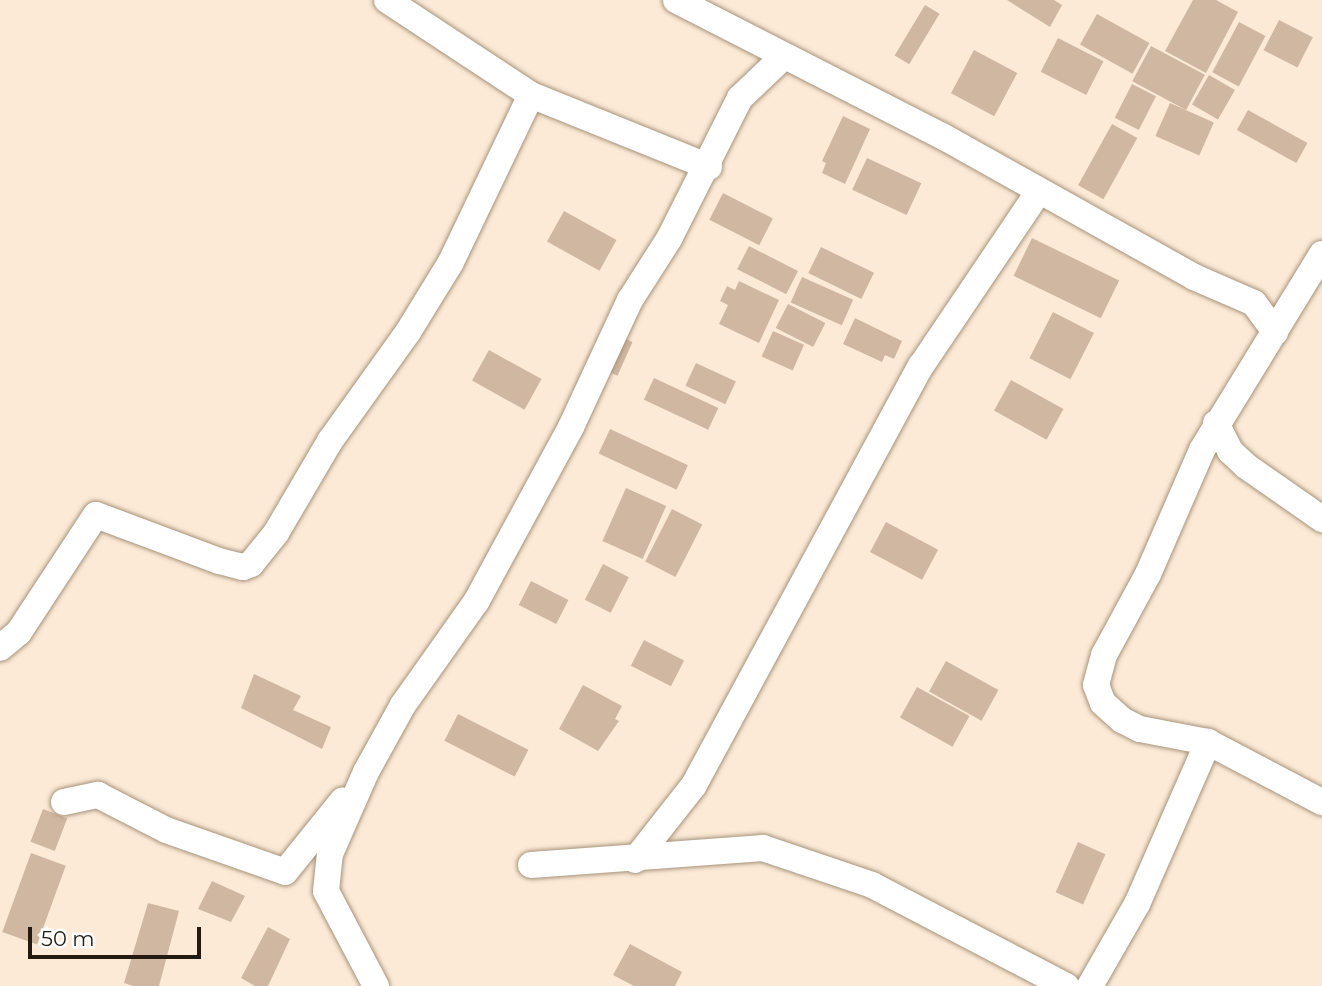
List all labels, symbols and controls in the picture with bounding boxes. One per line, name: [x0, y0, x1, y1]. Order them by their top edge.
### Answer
scale bar: [32, 912, 205, 956]
text: 50 m: [41, 926, 95, 951]

